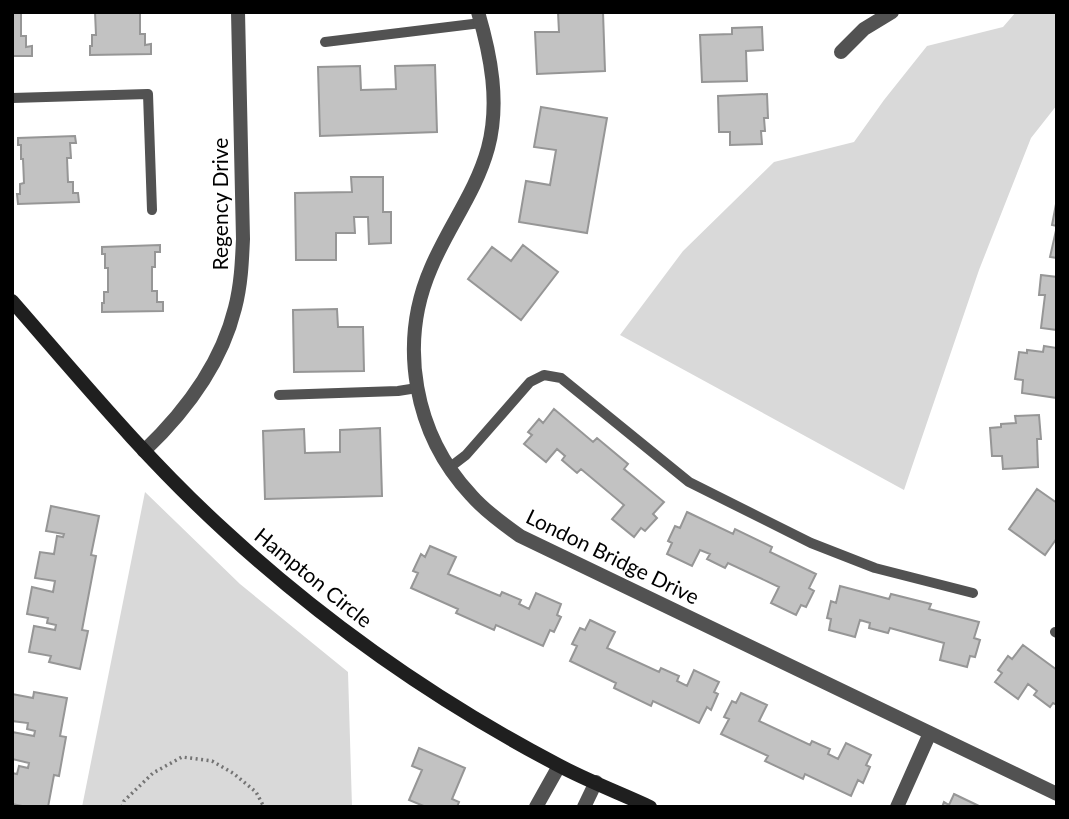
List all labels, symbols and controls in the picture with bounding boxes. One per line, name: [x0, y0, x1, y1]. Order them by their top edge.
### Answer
street label: Regency Drive: [207, 138, 232, 270]
street label: London Bridge Drive: [522, 503, 704, 609]
street label: Hampton Circle: [250, 522, 378, 632]

